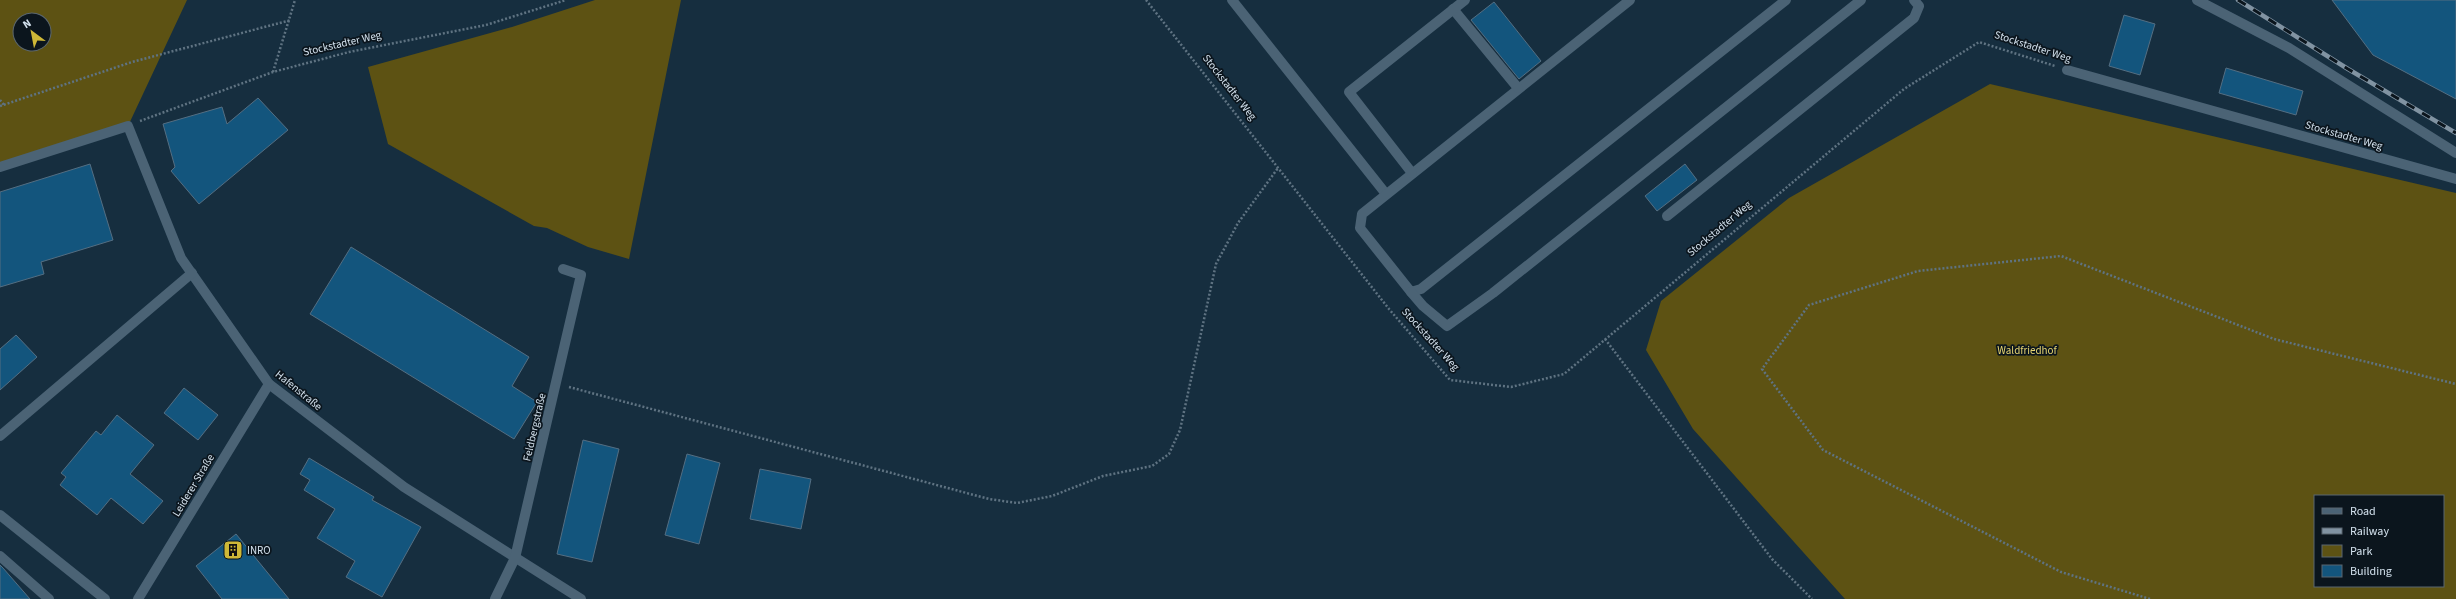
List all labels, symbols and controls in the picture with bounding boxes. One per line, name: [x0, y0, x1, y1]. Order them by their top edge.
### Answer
north arrow: [12, 12, 52, 52]
text: N: [20, 16, 34, 32]
street label: Stockstadter Weg: [302, 27, 383, 60]
street label: Stockstadter Weg: [1993, 27, 2073, 66]
street label: Stockstadter Weg: [1199, 51, 1260, 124]
street label: Stockstadter Weg: [2303, 117, 2385, 154]
street label: Stockstadter Weg: [1684, 197, 1755, 260]
street label: Stockstadter Weg: [1398, 305, 1463, 374]
park label: Waldfriedhof: [1997, 343, 2057, 358]
street label: Hafenstraße: [272, 367, 326, 414]
street label: Feldbergstraße: [519, 391, 550, 463]
street label: Leiderer Straße: [169, 451, 218, 519]
legend: [2314, 495, 2444, 587]
text: Road: [2350, 503, 2376, 520]
text: Railway: [2350, 523, 2389, 540]
building icon: INRO: [222, 539, 244, 561]
place label: INRO: [247, 543, 271, 558]
text: Park: [2350, 543, 2372, 560]
text: Building: [2350, 563, 2392, 580]

